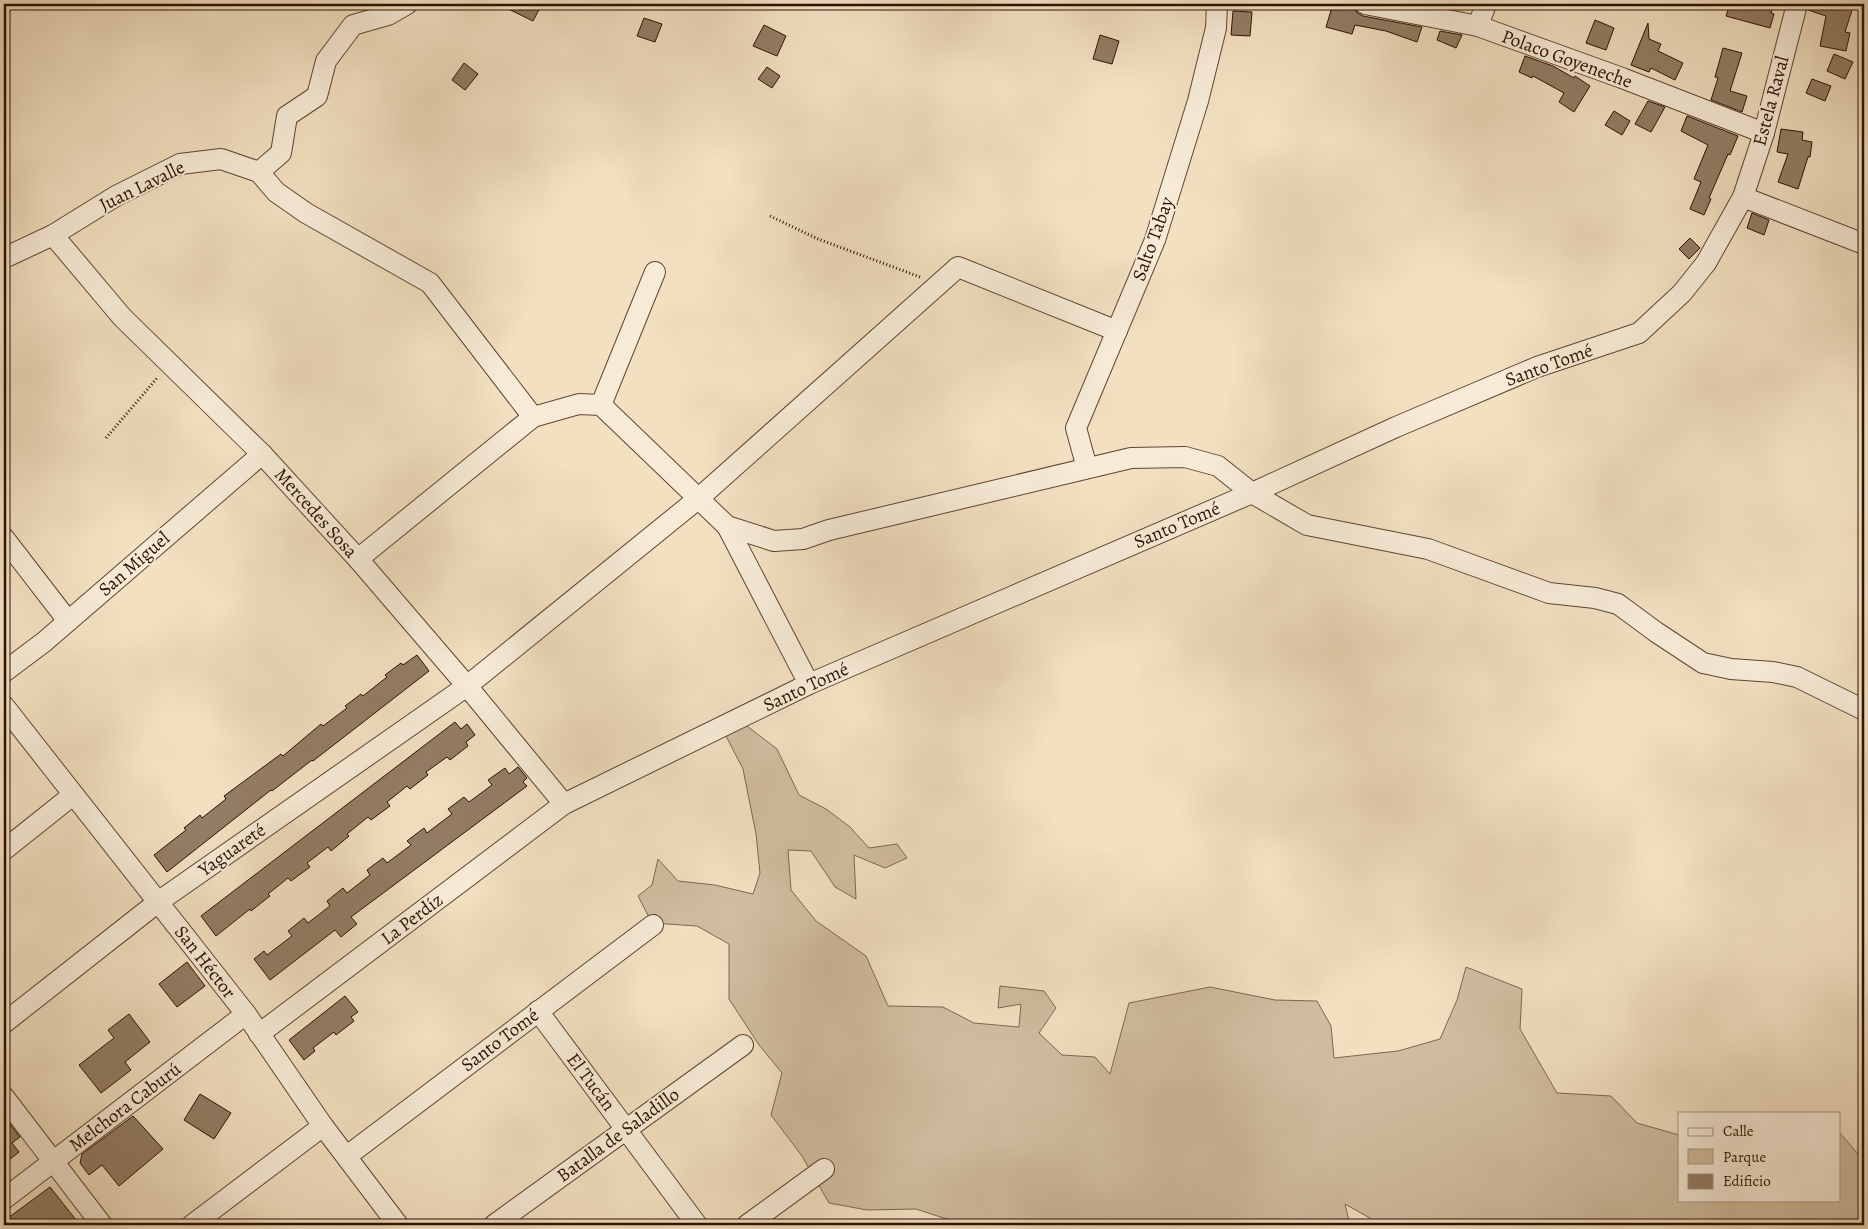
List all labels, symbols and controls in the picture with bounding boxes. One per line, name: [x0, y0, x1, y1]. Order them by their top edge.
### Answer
street label: Polaco Goyeneche: [1498, 23, 1636, 95]
street label: Estela Raval: [1747, 53, 1796, 149]
street label: Juan Lavalle: [95, 154, 189, 218]
street label: Salto Tabay: [1126, 193, 1180, 285]
street label: Santo Tomé: [1502, 337, 1596, 393]
street label: Mercedes Sosa: [268, 462, 364, 564]
street label: Santo Tomé: [1130, 495, 1224, 555]
street label: San Miguel: [93, 525, 176, 602]
street label: Santo Tomé: [759, 656, 853, 718]
street label: Yaguareté: [192, 817, 271, 883]
street label: La Perdíz: [376, 887, 448, 951]
street label: San Héctor: [168, 920, 242, 1004]
street label: Santo Tomé: [456, 1002, 544, 1078]
street label: El Tucán: [561, 1047, 621, 1117]
street label: Melchora Caburú: [63, 1056, 187, 1158]
street label: Batalla de Saladillo: [551, 1082, 685, 1188]
legend: [1678, 1112, 1840, 1202]
text: Calle: [1723, 1121, 1754, 1141]
text: Parque: [1723, 1147, 1766, 1167]
text: Edificio: [1723, 1171, 1771, 1191]

